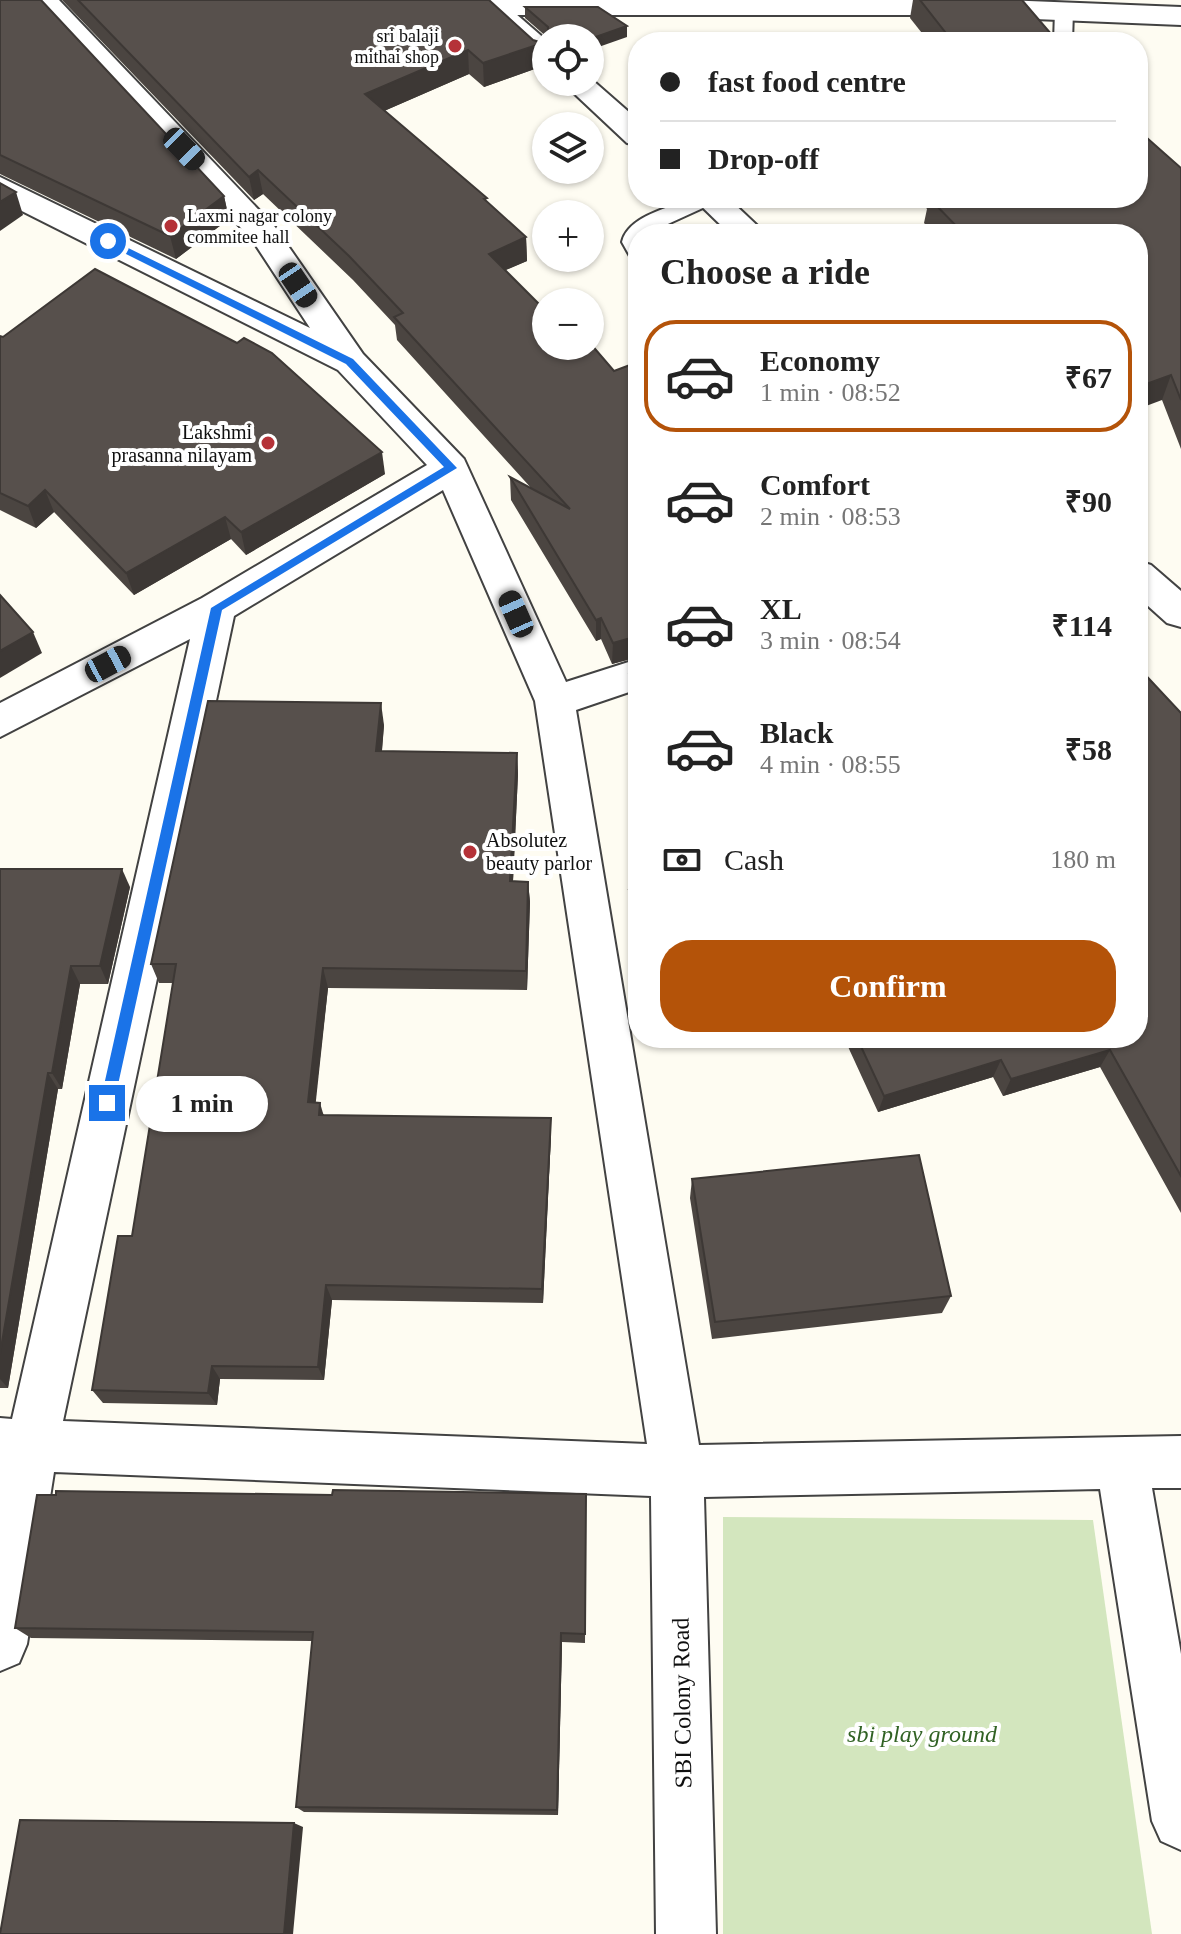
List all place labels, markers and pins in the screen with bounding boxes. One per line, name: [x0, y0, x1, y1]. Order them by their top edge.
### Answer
place label: sri balaji mithai shop: [355, 26, 439, 67]
marker: sri balaji mithai shop: [446, 37, 464, 55]
place label: Laxmi nagar colony commitee hall: [187, 206, 332, 247]
marker: Laxmi nagar colony commitee hall: [162, 217, 180, 235]
place label: Lakshmi prasanna nilayam: [112, 421, 252, 467]
marker: Lakshmi prasanna nilayam: [259, 434, 277, 452]
place label: Absolutez beauty parlor: [486, 829, 592, 875]
marker: Absolutez beauty parlor: [461, 843, 479, 861]

